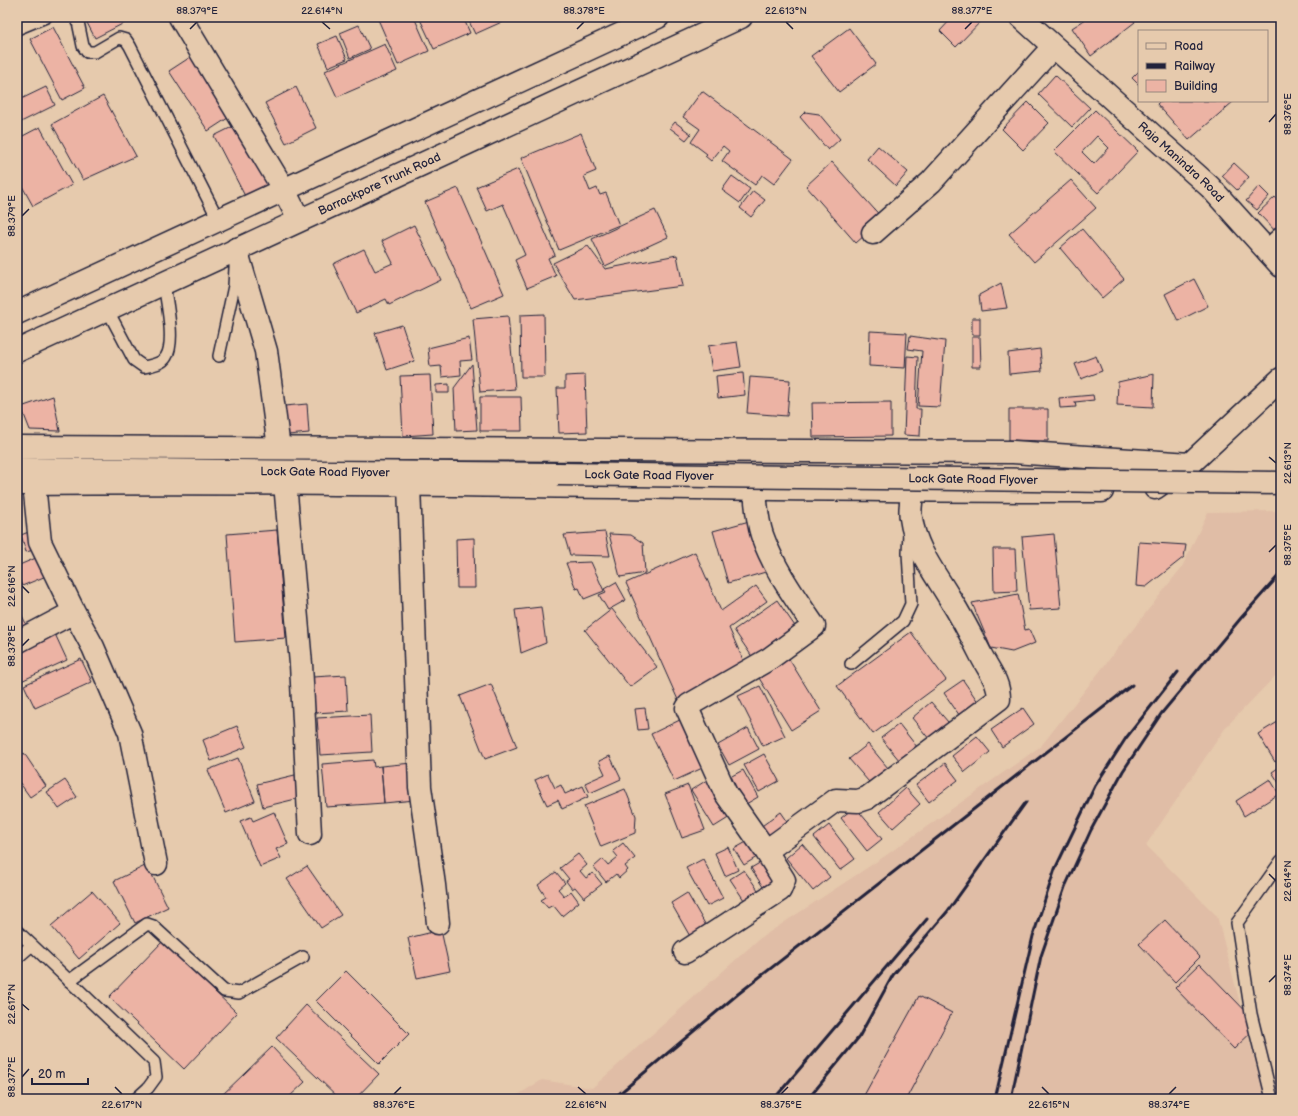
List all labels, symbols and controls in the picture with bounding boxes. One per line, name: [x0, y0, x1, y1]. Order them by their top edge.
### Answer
text: 88.379°E: [176, 5, 218, 17]
text: 22.614°N: [301, 5, 343, 17]
text: 88.378°E: [563, 5, 605, 17]
text: 22.613°N: [765, 5, 807, 17]
text: 88.377°E: [952, 5, 993, 17]
legend: [1138, 30, 1268, 102]
text: Road: [1174, 39, 1203, 54]
text: Railway: [1174, 59, 1216, 74]
text: Building: [1174, 79, 1218, 94]
text: 88.376°E: [1282, 93, 1294, 135]
street label: Raja Manindra Road: [1135, 119, 1227, 206]
street label: Barrackpore Trunk Road: [316, 150, 443, 219]
text: 88.379°E: [6, 195, 18, 237]
text: 22.613°N: [1282, 442, 1294, 484]
street label: Lock Gate Road Flyover: [260, 464, 390, 480]
street label: Lock Gate Road Flyover: [584, 467, 715, 484]
street label: Lock Gate Road Flyover: [908, 471, 1038, 488]
text: 88.375°E: [1282, 524, 1294, 566]
text: 22.616°N: [6, 565, 18, 607]
text: 88.378°E: [6, 625, 18, 667]
text: 22.614°N: [1282, 860, 1294, 902]
text: 88.374°E: [1282, 954, 1294, 996]
text: 22.617°N: [6, 984, 18, 1024]
text: 88.377°E: [6, 1056, 18, 1097]
scale bar: [32, 1060, 88, 1086]
text: 20 m: [38, 1067, 65, 1082]
text: 22.617°N: [102, 1099, 142, 1111]
text: 88.376°E: [373, 1099, 415, 1111]
text: 22.616°N: [565, 1099, 607, 1111]
text: 88.375°E: [760, 1099, 802, 1111]
text: 22.615°N: [1028, 1099, 1070, 1111]
text: 88.374°E: [1148, 1099, 1190, 1111]

